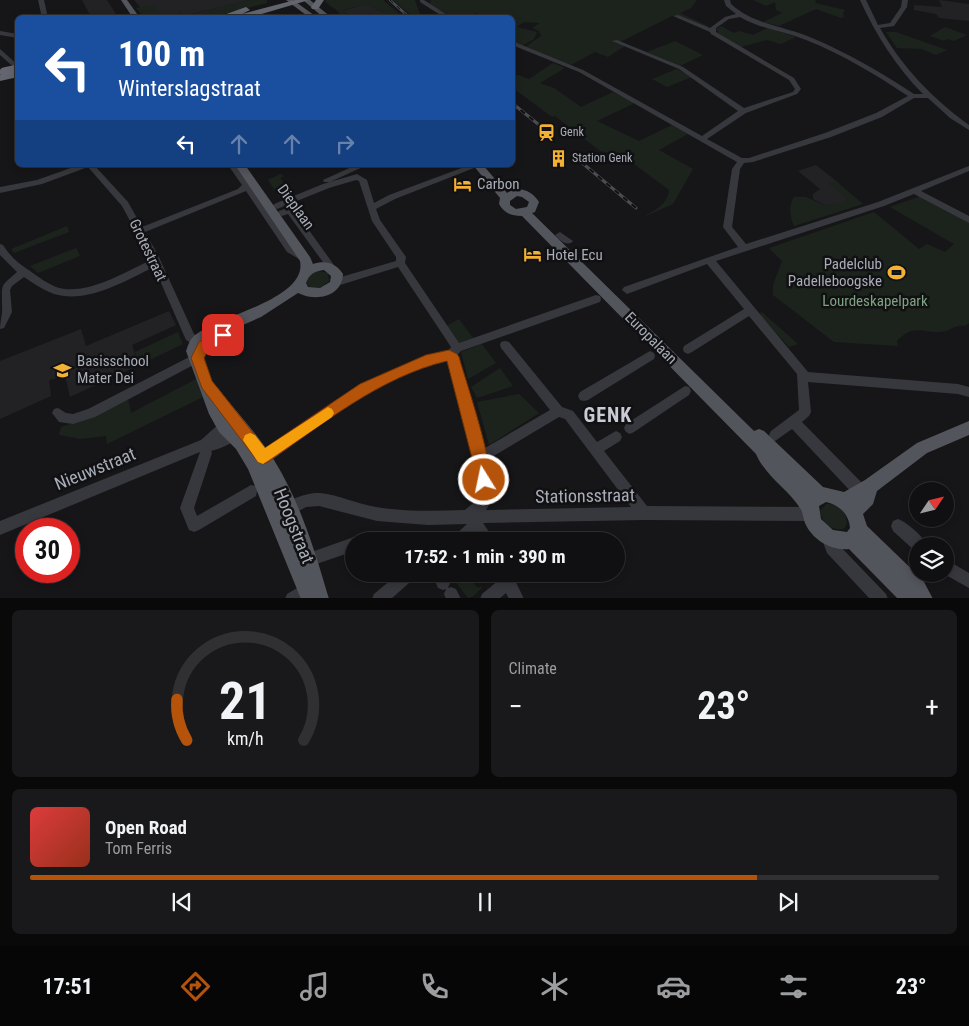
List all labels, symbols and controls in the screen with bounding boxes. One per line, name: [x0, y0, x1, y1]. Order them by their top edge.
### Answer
text: 100 m: [118, 34, 205, 75]
icon: left: [35, 35, 100, 100]
text: Winterslagstraat: [118, 76, 261, 101]
station icon: Genk: [536, 122, 556, 142]
place label: Genk: [560, 125, 585, 139]
icon: left: [172, 130, 200, 158]
icon: ahead: [225, 130, 253, 158]
icon: ahead: [278, 130, 306, 158]
icon: right: [331, 130, 359, 158]
building icon: Station Genk: [548, 148, 568, 168]
place label: Station Genk: [572, 151, 633, 165]
hotel icon: Carbon: [453, 174, 473, 194]
place label: Carbon: [477, 175, 519, 193]
street label: Dieplaan: [274, 181, 318, 233]
street label: Grotestraat: [125, 216, 171, 284]
hotel icon: Hotel Ecu: [522, 245, 542, 265]
place label: Hotel Ecu: [546, 246, 603, 264]
place label: Padelclub Padelleboogske: [788, 255, 882, 290]
sports icon: Padelclub Padelleboogske: [886, 263, 906, 283]
park label: Lourdeskapelpark: [822, 292, 928, 310]
street label: Europalaan: [621, 308, 681, 368]
pin: [202, 314, 244, 356]
icon: arrive: [209, 321, 237, 349]
place label: Basisschool Mater Dei: [77, 352, 149, 387]
school or university icon: Basisschool Mater Dei: [53, 360, 73, 380]
district label: GENK: [584, 403, 632, 427]
street label: Nieuwstraat: [51, 443, 138, 494]
position arrow: [457, 453, 509, 505]
north arrow: [909, 482, 954, 528]
map controls: [909, 482, 954, 582]
street label: Stationsstraat: [535, 484, 635, 507]
street label: Hoogstraat: [270, 485, 319, 567]
speed limit sign: 30: [15, 518, 80, 583]
button: layers: [909, 537, 954, 582]
text: 17:52 · 1 min · 390 m: [404, 545, 566, 568]
text: Climate: [509, 659, 557, 678]
text: 21: [219, 671, 272, 732]
text: 23°: [697, 684, 750, 728]
text: −: [509, 690, 523, 723]
text: +: [925, 690, 939, 723]
text: km/h: [227, 728, 264, 749]
text: Open Road: [105, 816, 187, 839]
text: Tom Ferris: [105, 839, 172, 858]
icon: previous: [168, 888, 196, 916]
icon: pause: [471, 888, 499, 916]
icon: next: [774, 888, 802, 916]
icon: directions: [178, 969, 213, 1004]
icon: music: [297, 969, 332, 1004]
icon: phone: [417, 969, 452, 1004]
icon: climate: [537, 969, 572, 1004]
icon: car: [656, 969, 691, 1004]
icon: filters: [776, 969, 811, 1004]
text: 17:51: [42, 974, 93, 999]
text: 23°: [896, 974, 927, 999]

